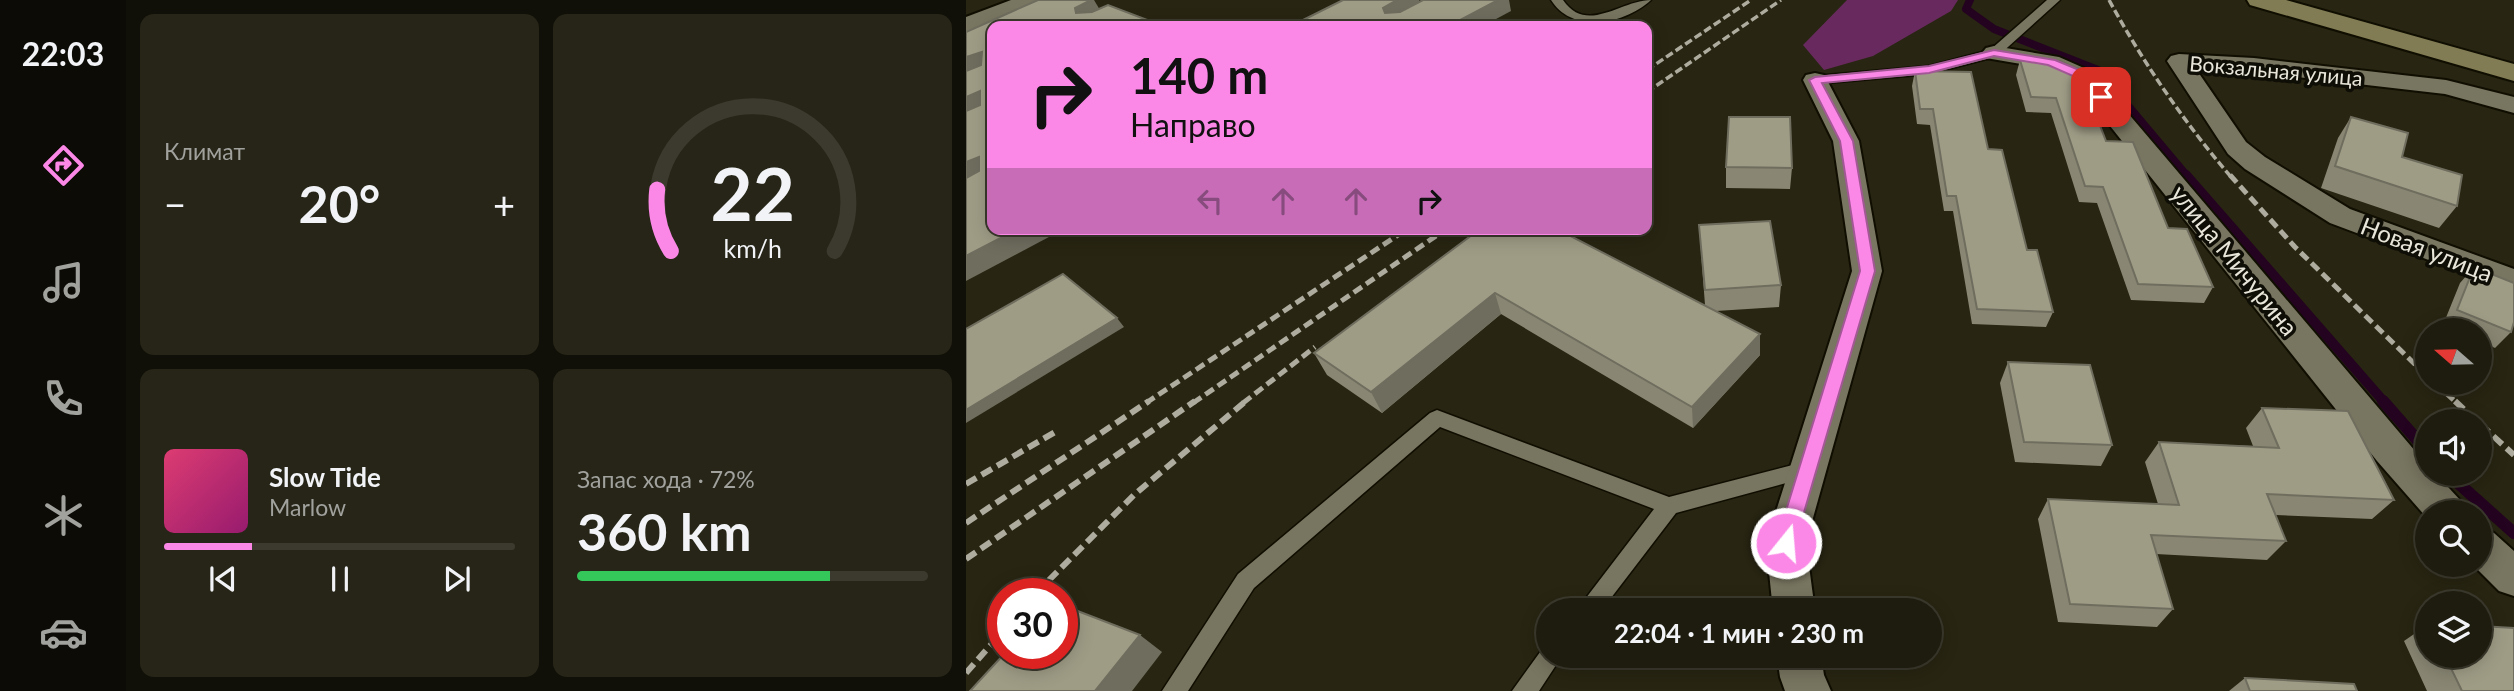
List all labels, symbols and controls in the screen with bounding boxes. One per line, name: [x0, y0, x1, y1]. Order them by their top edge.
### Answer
text: 22:03: [22, 34, 104, 73]
text: 140 m: [1130, 46, 1268, 104]
icon: right: [1015, 49, 1106, 140]
street label: Вокзальная улица: [2188, 50, 2364, 90]
pin: [2071, 67, 2131, 127]
icon: arrive: [2082, 78, 2120, 116]
text: Направо: [1130, 105, 1256, 144]
text: Климат: [164, 137, 245, 165]
icon: directions: [39, 141, 88, 190]
text: 22: [710, 149, 795, 237]
text: 20°: [299, 172, 380, 234]
street label: улица Мичурина: [2166, 179, 2304, 341]
text: −: [164, 181, 186, 227]
text: +: [493, 181, 515, 227]
icon: left: [1191, 182, 1229, 220]
icon: ahead: [1264, 182, 1302, 220]
icon: ahead: [1337, 182, 1375, 220]
icon: right: [1410, 182, 1448, 220]
street label: Новая улица: [2357, 211, 2497, 287]
text: km/h: [723, 232, 782, 262]
icon: music: [39, 258, 88, 307]
north arrow: [2415, 318, 2492, 396]
map controls: [2415, 318, 2492, 668]
icon: phone: [39, 374, 88, 423]
button: sound: [2415, 409, 2492, 486]
text: Slow Tide: [269, 461, 381, 493]
text: Запас хода · 72%: [577, 465, 755, 493]
icon: climate: [39, 491, 88, 540]
text: Marlow: [269, 493, 346, 521]
text: 360 km: [577, 500, 751, 562]
button: search: [2415, 500, 2492, 577]
position arrow: [1749, 506, 1823, 580]
icon: previous: [204, 560, 242, 598]
icon: pause: [321, 560, 359, 598]
icon: next: [438, 560, 476, 598]
speed limit sign: 30: [987, 578, 1078, 669]
button: layers: [2415, 591, 2492, 668]
icon: car: [39, 608, 88, 657]
text: 22:04 · 1 мин · 230 m: [1614, 617, 1864, 649]

